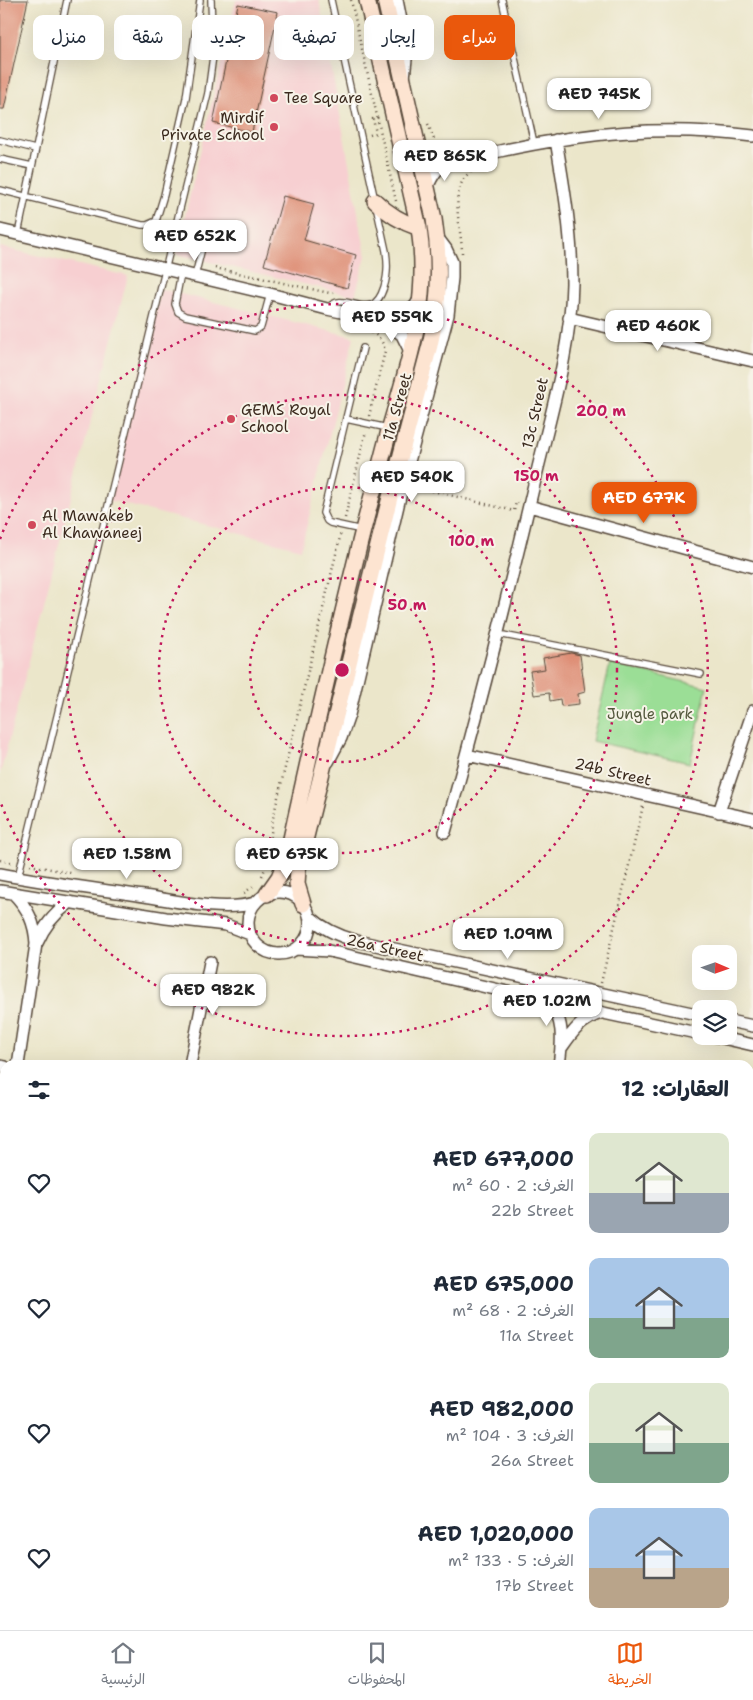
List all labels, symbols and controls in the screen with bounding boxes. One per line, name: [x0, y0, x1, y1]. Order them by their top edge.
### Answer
chip: منزل: [33, 15, 104, 60]
chip: شقة: [114, 15, 182, 60]
chip: جديد: [192, 15, 264, 60]
chip: تصفية: [274, 15, 354, 60]
chip: إيجار: [364, 15, 434, 60]
chip: شراء: [444, 15, 515, 60]
pin: AED 745K: [547, 78, 651, 120]
text: AED 745K: [558, 83, 640, 104]
place label: Tee Square: [284, 88, 363, 108]
marker: Tee Square: [268, 92, 280, 104]
place label: Mirdif Private School: [161, 108, 265, 145]
marker: Mirdif Private School: [268, 121, 280, 133]
pin: AED 865K: [393, 140, 497, 182]
text: AED 865K: [404, 145, 486, 166]
pin: AED 652K: [143, 220, 247, 262]
text: AED 652K: [154, 225, 236, 246]
pin: AED 559K: [340, 300, 444, 343]
text: AED 559K: [351, 306, 433, 327]
pin: AED 460K: [606, 310, 710, 352]
text: AED 460K: [616, 315, 700, 336]
street label: 11a Street: [378, 371, 416, 443]
street label: 13c Street: [517, 375, 553, 451]
place label: GEMS Royal School: [241, 400, 331, 437]
text: 200 m: [576, 401, 626, 421]
marker: GEMS Royal School: [225, 413, 237, 425]
pin: AED 540K: [360, 460, 464, 503]
text: AED 540K: [371, 466, 453, 487]
text: 150 m: [513, 466, 559, 486]
pin: AED 677K: [592, 482, 696, 524]
text: AED 677K: [603, 487, 685, 508]
place label: Al Mawakeb Al Khawaneej: [42, 506, 142, 543]
marker: Al Mawakeb Al Khawaneej: [26, 519, 38, 531]
text: 100 m: [448, 531, 494, 551]
text: 50 m: [388, 595, 427, 615]
centre of rings: [333, 661, 351, 679]
park label: Jungle park: [607, 704, 693, 724]
street label: 24b Street: [573, 753, 653, 791]
pin: AED 1.58M: [70, 838, 184, 880]
pin: AED 675K: [235, 838, 339, 880]
text: AED 1.58M: [83, 843, 171, 864]
text: AED 675K: [246, 843, 328, 864]
pin: AED 1.09M: [451, 918, 565, 960]
text: AED 1.09M: [464, 923, 552, 944]
street label: 26a Street: [344, 929, 426, 967]
north arrow: [692, 945, 738, 990]
map controls: [692, 945, 737, 1045]
pin: AED 982K: [161, 974, 265, 1016]
text: AED 982K: [171, 979, 255, 1000]
pin: AED 1.02M: [490, 984, 604, 1027]
text: AED 1.02M: [503, 990, 591, 1011]
button: layers: [692, 1000, 737, 1045]
text: العقارات: 12: [621, 1075, 729, 1103]
icon: filters: [25, 1076, 53, 1104]
text: AED 677,000: [432, 1145, 574, 1173]
icon: home: [629, 1153, 689, 1213]
icon: heart: [25, 1169, 53, 1197]
text: الغرف: 2 · 60 m²: [452, 1175, 574, 1196]
text: 22b Street: [490, 1200, 574, 1221]
text: AED 675,000: [433, 1270, 574, 1298]
icon: home: [629, 1278, 689, 1338]
icon: heart: [25, 1294, 53, 1322]
text: الغرف: 2 · 68 m²: [452, 1300, 574, 1321]
text: 11a Street: [499, 1325, 574, 1346]
text: AED 982,000: [429, 1395, 574, 1423]
icon: home: [629, 1403, 689, 1463]
icon: heart: [25, 1419, 53, 1447]
text: الغرف: 3 · 104 m²: [446, 1425, 574, 1446]
text: 26a Street: [490, 1450, 574, 1471]
text: AED 1,020,000: [418, 1520, 574, 1548]
icon: home: [629, 1528, 689, 1588]
icon: heart: [25, 1544, 53, 1572]
text: الغرف: 5 · 133 m²: [448, 1550, 574, 1571]
text: 17b Street: [495, 1575, 574, 1596]
tab: الرئيسية: [101, 1639, 145, 1692]
tab: المحفوظات: [348, 1639, 405, 1692]
tab: الخريطة: [608, 1639, 652, 1692]

